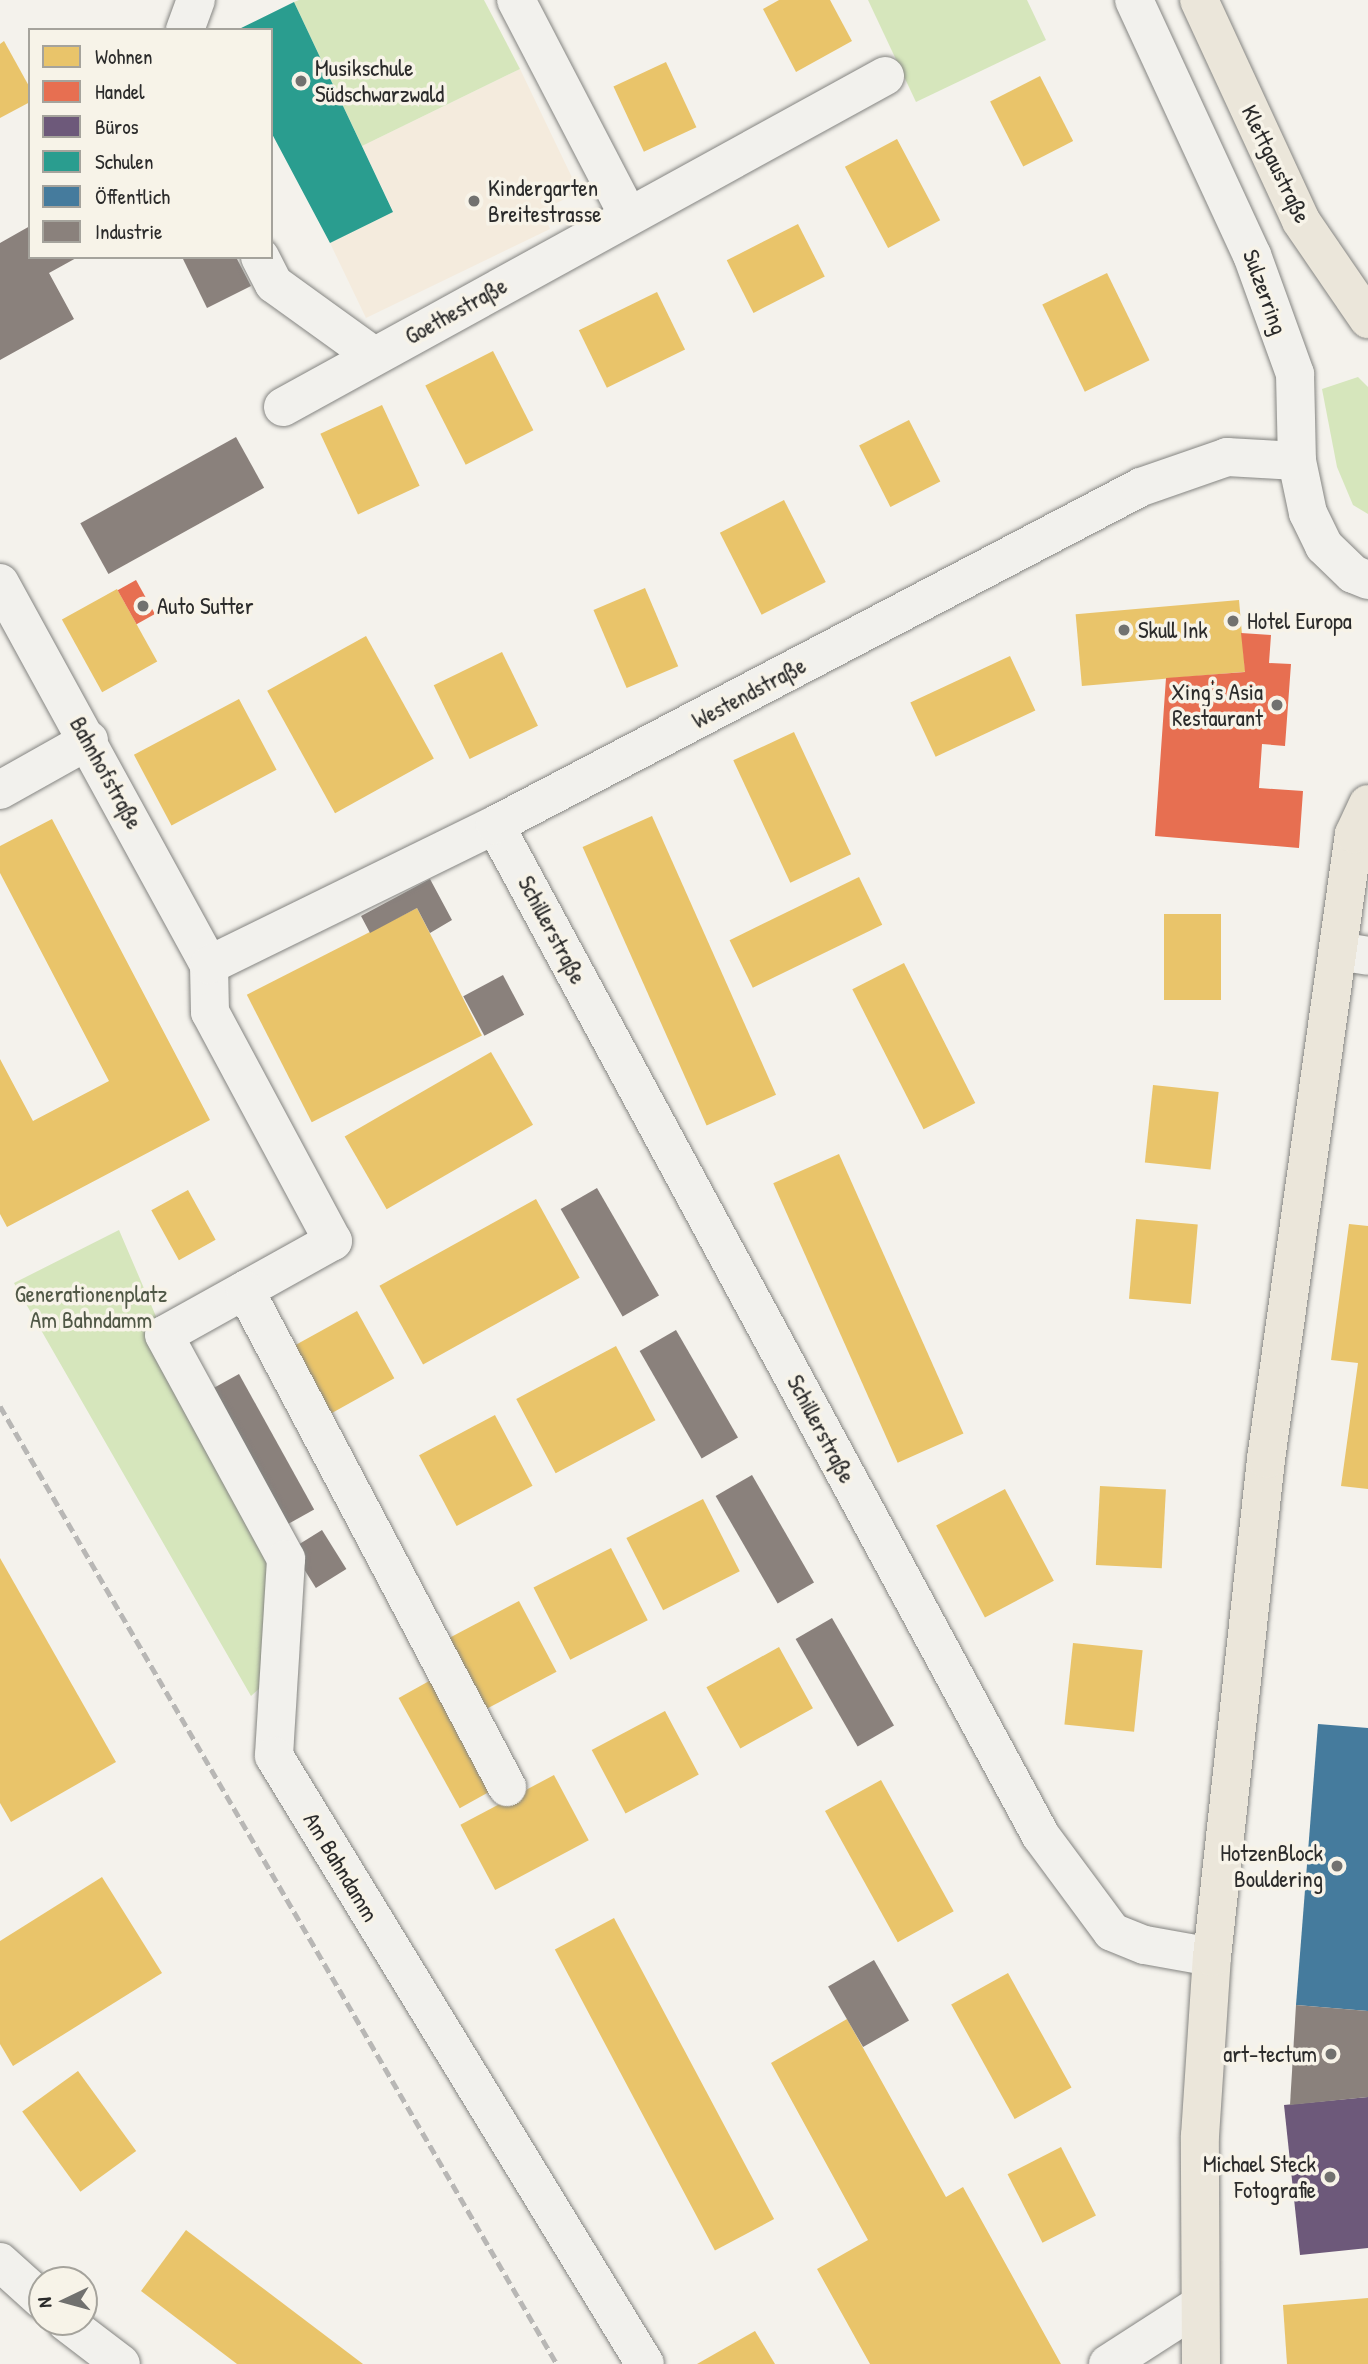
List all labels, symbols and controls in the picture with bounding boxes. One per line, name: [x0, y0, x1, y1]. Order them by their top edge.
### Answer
legend: [28, 28, 273, 259]
text: Wohnen: [95, 42, 153, 71]
place label: Musikschule Südschwarzwald: [315, 54, 444, 108]
marker: Musikschule Südschwarzwald: [293, 73, 309, 89]
text: Handel: [95, 77, 145, 106]
street label: Klettgaustraße: [1236, 101, 1316, 227]
text: Büros: [95, 112, 139, 141]
text: Schulen: [95, 147, 153, 176]
place label: Kindergarten Breitestrasse: [488, 174, 601, 228]
text: Öffentlich: [95, 182, 170, 211]
marker: Kindergarten Breitestrasse: [466, 193, 482, 209]
text: Industrie: [95, 217, 162, 246]
street label: Sulzerring: [1237, 246, 1293, 338]
street label: Goethestraße: [400, 272, 512, 350]
place label: Auto Sutter: [157, 592, 253, 620]
marker: Auto Sutter: [135, 598, 151, 614]
place label: Hotel Europa: [1247, 607, 1352, 635]
marker: Hotel Europa: [1225, 613, 1241, 629]
place label: Skull Ink: [1138, 616, 1208, 644]
marker: Skull Ink: [1116, 622, 1132, 638]
street label: Westendstraße: [688, 652, 810, 734]
place label: Xing's Asia Restaurant: [1171, 678, 1263, 732]
marker: Xing's Asia Restaurant: [1269, 697, 1285, 713]
street label: Bahnhofstraße: [64, 712, 148, 834]
street label: Schillerstraße: [512, 871, 592, 989]
park label: Generationenplatz Am Bahndamm: [15, 1280, 167, 1334]
street label: Schillerstraße: [781, 1370, 861, 1488]
street label: Am Bahndamm: [298, 1808, 384, 1926]
place label: HotzenBlock Bouldering: [1220, 1839, 1323, 1893]
marker: HotzenBlock Bouldering: [1329, 1858, 1345, 1874]
place label: art-tectum: [1223, 2040, 1317, 2068]
marker: art-tectum: [1323, 2046, 1339, 2062]
place label: Michael Steck Fotografie: [1203, 2150, 1316, 2204]
marker: Michael Steck Fotografie: [1322, 2169, 1338, 2185]
north arrow: [28, 2266, 98, 2336]
text: N: [31, 2296, 57, 2309]

